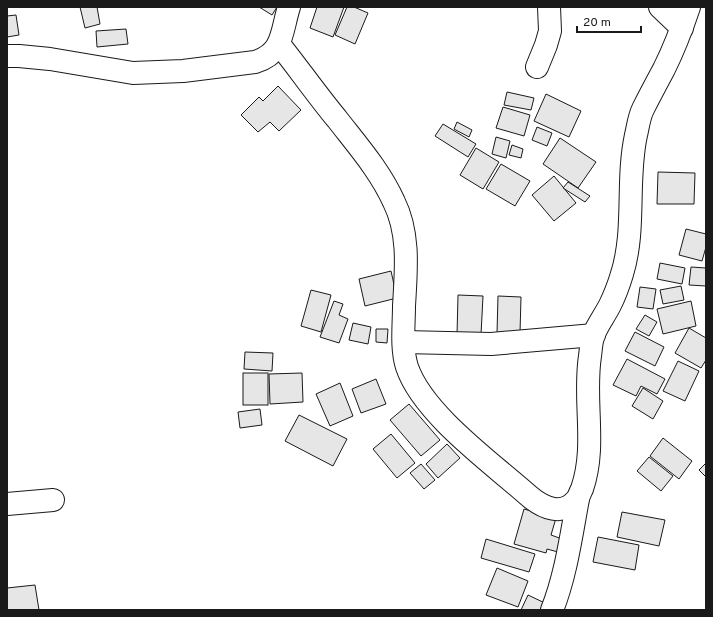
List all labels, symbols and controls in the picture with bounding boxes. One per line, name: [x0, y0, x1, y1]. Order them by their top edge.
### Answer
scale bar: [577, 8, 641, 34]
text: 20 m: [583, 15, 611, 31]

